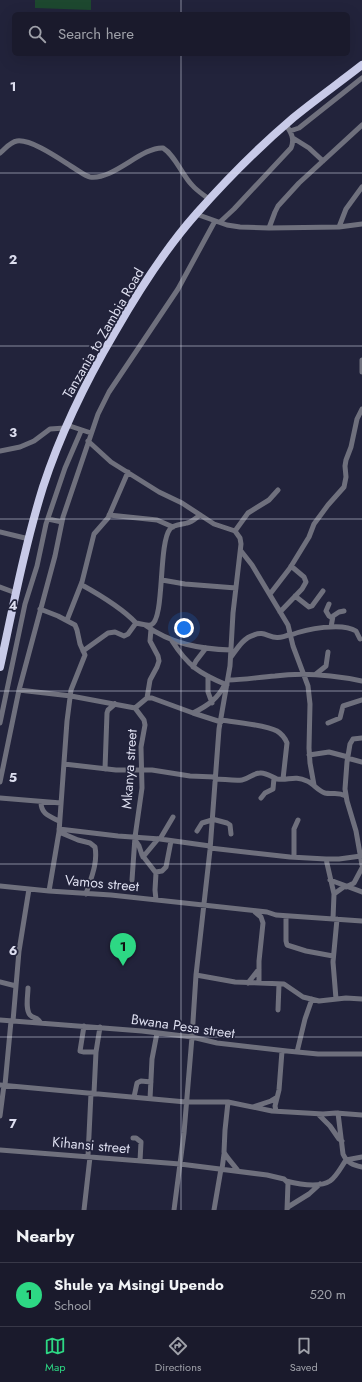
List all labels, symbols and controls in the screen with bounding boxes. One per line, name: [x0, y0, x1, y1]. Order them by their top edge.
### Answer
search box: [12, 12, 350, 56]
icon: search: [26, 23, 48, 45]
text: Search here: [58, 23, 134, 45]
text: 1: [10, 77, 16, 96]
text: 2: [9, 250, 17, 269]
street label: Tanzania to Zambia Road: [57, 264, 149, 402]
text: 3: [9, 423, 17, 442]
text: 4: [8, 596, 18, 615]
your location: [174, 618, 194, 638]
street label: Mkanya street: [116, 728, 142, 810]
text: 5: [9, 768, 17, 787]
street label: Vamos street: [64, 870, 141, 896]
pin: 1: [110, 933, 136, 966]
text: 6: [9, 941, 18, 960]
street label: Bwana Pesa street: [130, 1009, 237, 1043]
text: 7: [9, 1114, 17, 1133]
street label: Kihansi street: [51, 1132, 131, 1158]
text: Nearby: [16, 1224, 74, 1248]
text: Shule ya Msingi Upendo: [54, 1274, 224, 1296]
text: 1: [26, 1285, 32, 1304]
text: 520 m: [309, 1285, 346, 1304]
text: School: [54, 1296, 91, 1315]
tab: Map: [44, 1335, 66, 1375]
tab: Directions: [155, 1335, 201, 1375]
tab: Saved: [290, 1335, 318, 1375]

